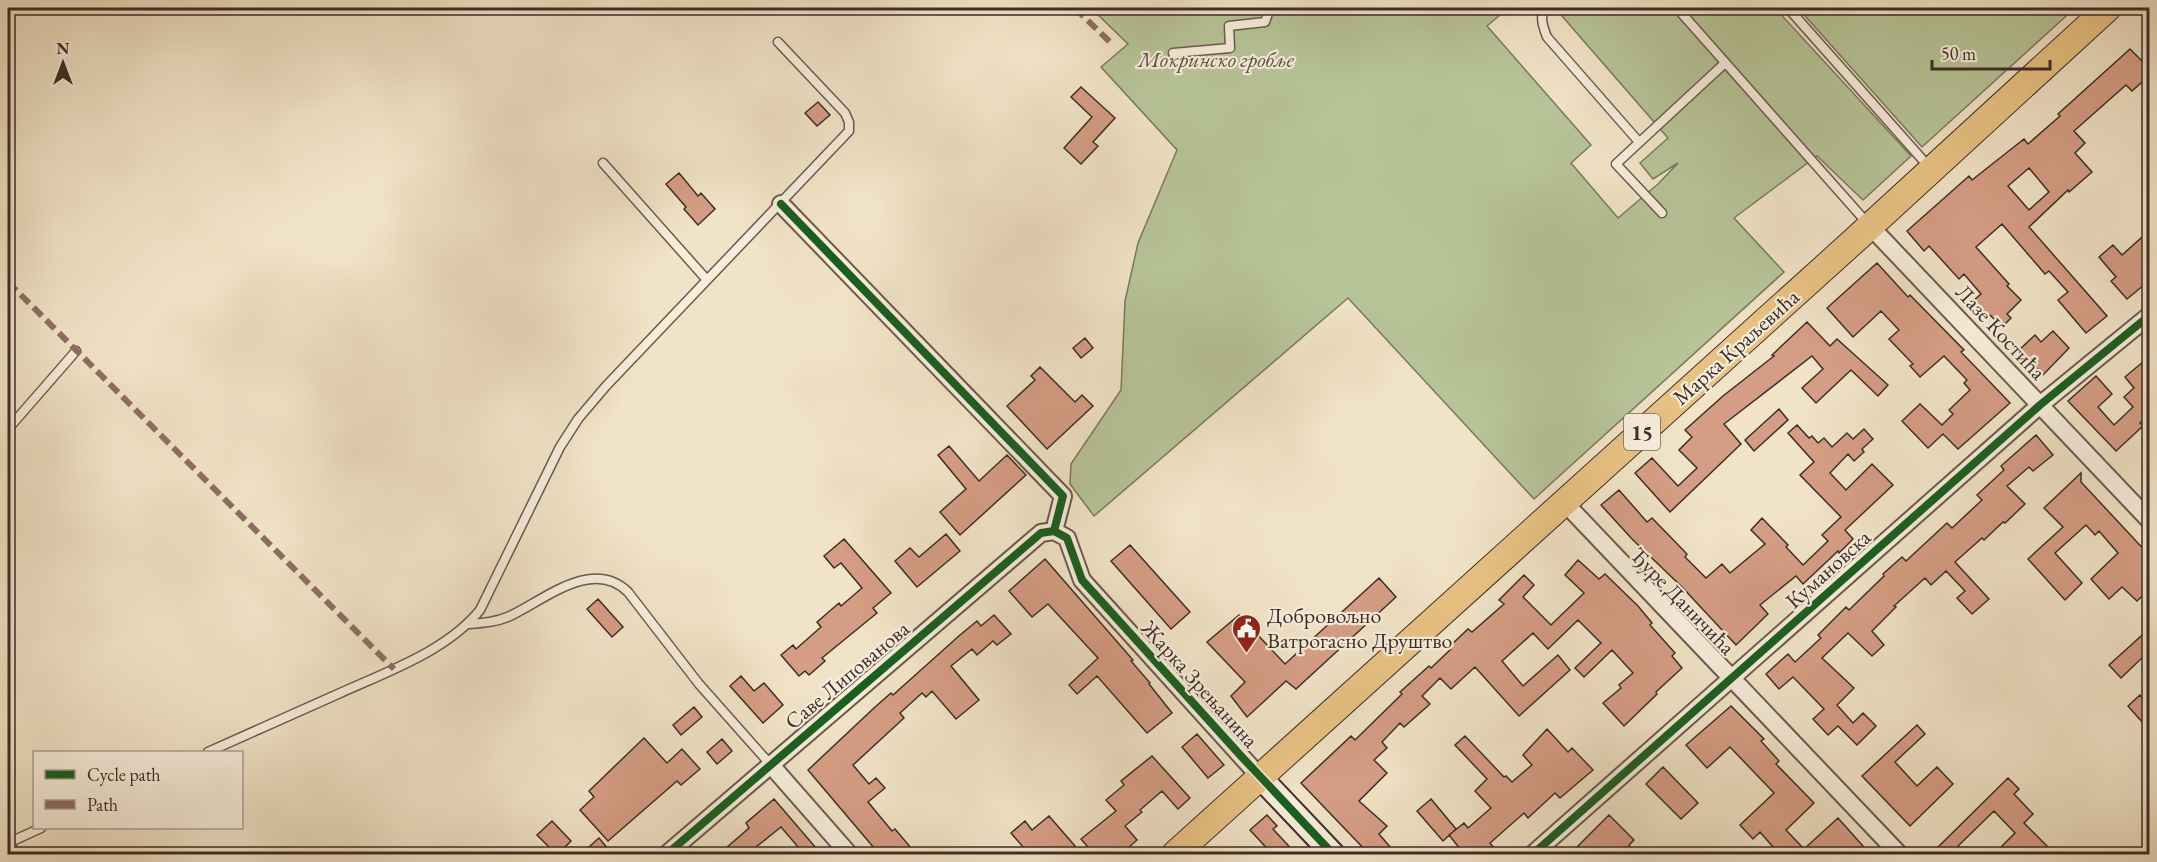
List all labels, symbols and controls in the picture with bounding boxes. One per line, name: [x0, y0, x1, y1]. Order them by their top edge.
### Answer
north arrow: [33, 33, 93, 93]
scale bar: [1932, 33, 2050, 71]
text: N: [57, 38, 70, 59]
text: 50 m: [1941, 42, 1976, 65]
park label: Мокринско гробље: [1136, 45, 1295, 74]
street label: Лазе Костића: [1949, 278, 2053, 386]
street label: Марка Краљевића: [1667, 282, 1806, 412]
road number: 15: [1624, 414, 1660, 450]
street label: Кумановска: [1779, 523, 1877, 615]
street label: Ђуре Даничића: [1624, 541, 1742, 661]
place label: Добровољно Ватрогасно Друштво: [1267, 601, 1453, 655]
public building icon: Добровољно Ватрогасно Друштво: [1230, 612, 1262, 654]
street label: Жарка Зрењанина: [1134, 613, 1265, 754]
street label: Саве Липованова: [779, 614, 916, 736]
legend: [33, 751, 243, 829]
text: Cycle path: [87, 763, 161, 786]
text: Path: [87, 793, 118, 816]

